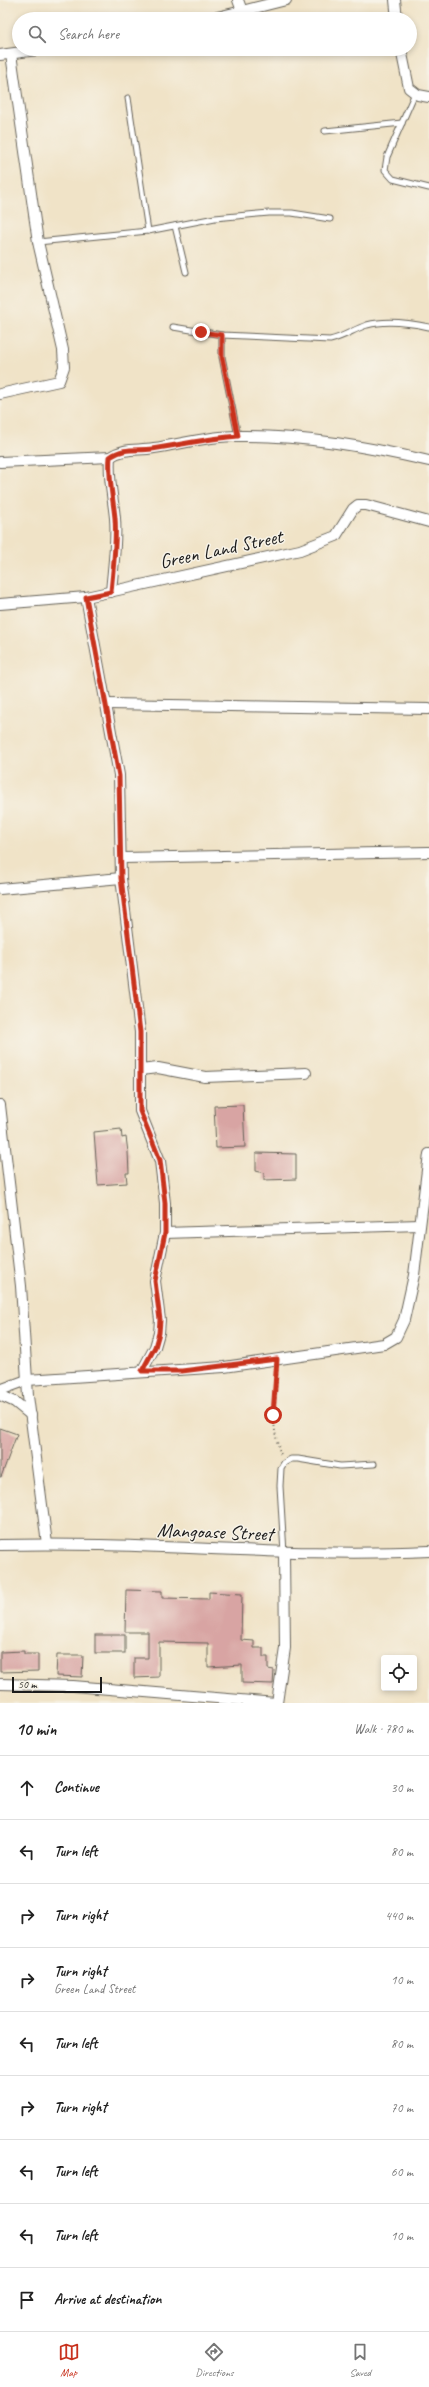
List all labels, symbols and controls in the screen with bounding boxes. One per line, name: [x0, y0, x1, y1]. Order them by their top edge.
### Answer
search box: [12, 12, 417, 56]
icon: search: [26, 23, 48, 45]
text: Search here: [58, 25, 119, 44]
route end: [192, 323, 210, 341]
street label: Green Land Street: [157, 523, 287, 574]
route start: [264, 1406, 282, 1424]
street label: Mangoase Street: [156, 1517, 277, 1547]
map controls: [381, 1655, 417, 1691]
button: locate: [381, 1655, 417, 1691]
scale bar: [12, 1675, 102, 1694]
text: 50 m: [18, 1677, 37, 1691]
text: 10 min: [16, 1719, 56, 1740]
text: Walk · 780 m: [354, 1721, 413, 1737]
icon: ahead: [16, 1777, 38, 1799]
text: Continue: [54, 1778, 99, 1797]
text: 30 m: [391, 1780, 413, 1796]
icon: left: [16, 1841, 38, 1863]
text: Turn left: [54, 1842, 97, 1861]
text: 80 m: [391, 1844, 413, 1860]
icon: right: [16, 1905, 38, 1927]
text: Turn right: [54, 1906, 107, 1925]
text: 440 m: [385, 1908, 413, 1924]
text: Turn right: [54, 1962, 107, 1981]
icon: right: [16, 1969, 38, 1991]
text: 10 m: [391, 1972, 413, 1988]
text: Green Land Street: [54, 1981, 135, 1997]
icon: left: [16, 2033, 38, 2055]
text: Turn left: [54, 2034, 97, 2053]
text: 80 m: [391, 2036, 413, 2052]
icon: right: [16, 2097, 38, 2119]
text: Turn right: [54, 2098, 107, 2117]
text: 70 m: [391, 2100, 413, 2116]
icon: left: [16, 2161, 38, 2183]
text: Turn left: [54, 2162, 97, 2181]
text: 60 m: [391, 2164, 413, 2180]
icon: left: [16, 2225, 38, 2247]
text: Turn left: [54, 2226, 97, 2245]
text: 10 m: [391, 2228, 413, 2244]
icon: arrive: [16, 2289, 38, 2311]
text: Arrive at destination: [54, 2290, 161, 2309]
tab: Map: [58, 2341, 80, 2379]
tab: Directions: [195, 2341, 234, 2379]
tab: Saved: [349, 2341, 371, 2379]

